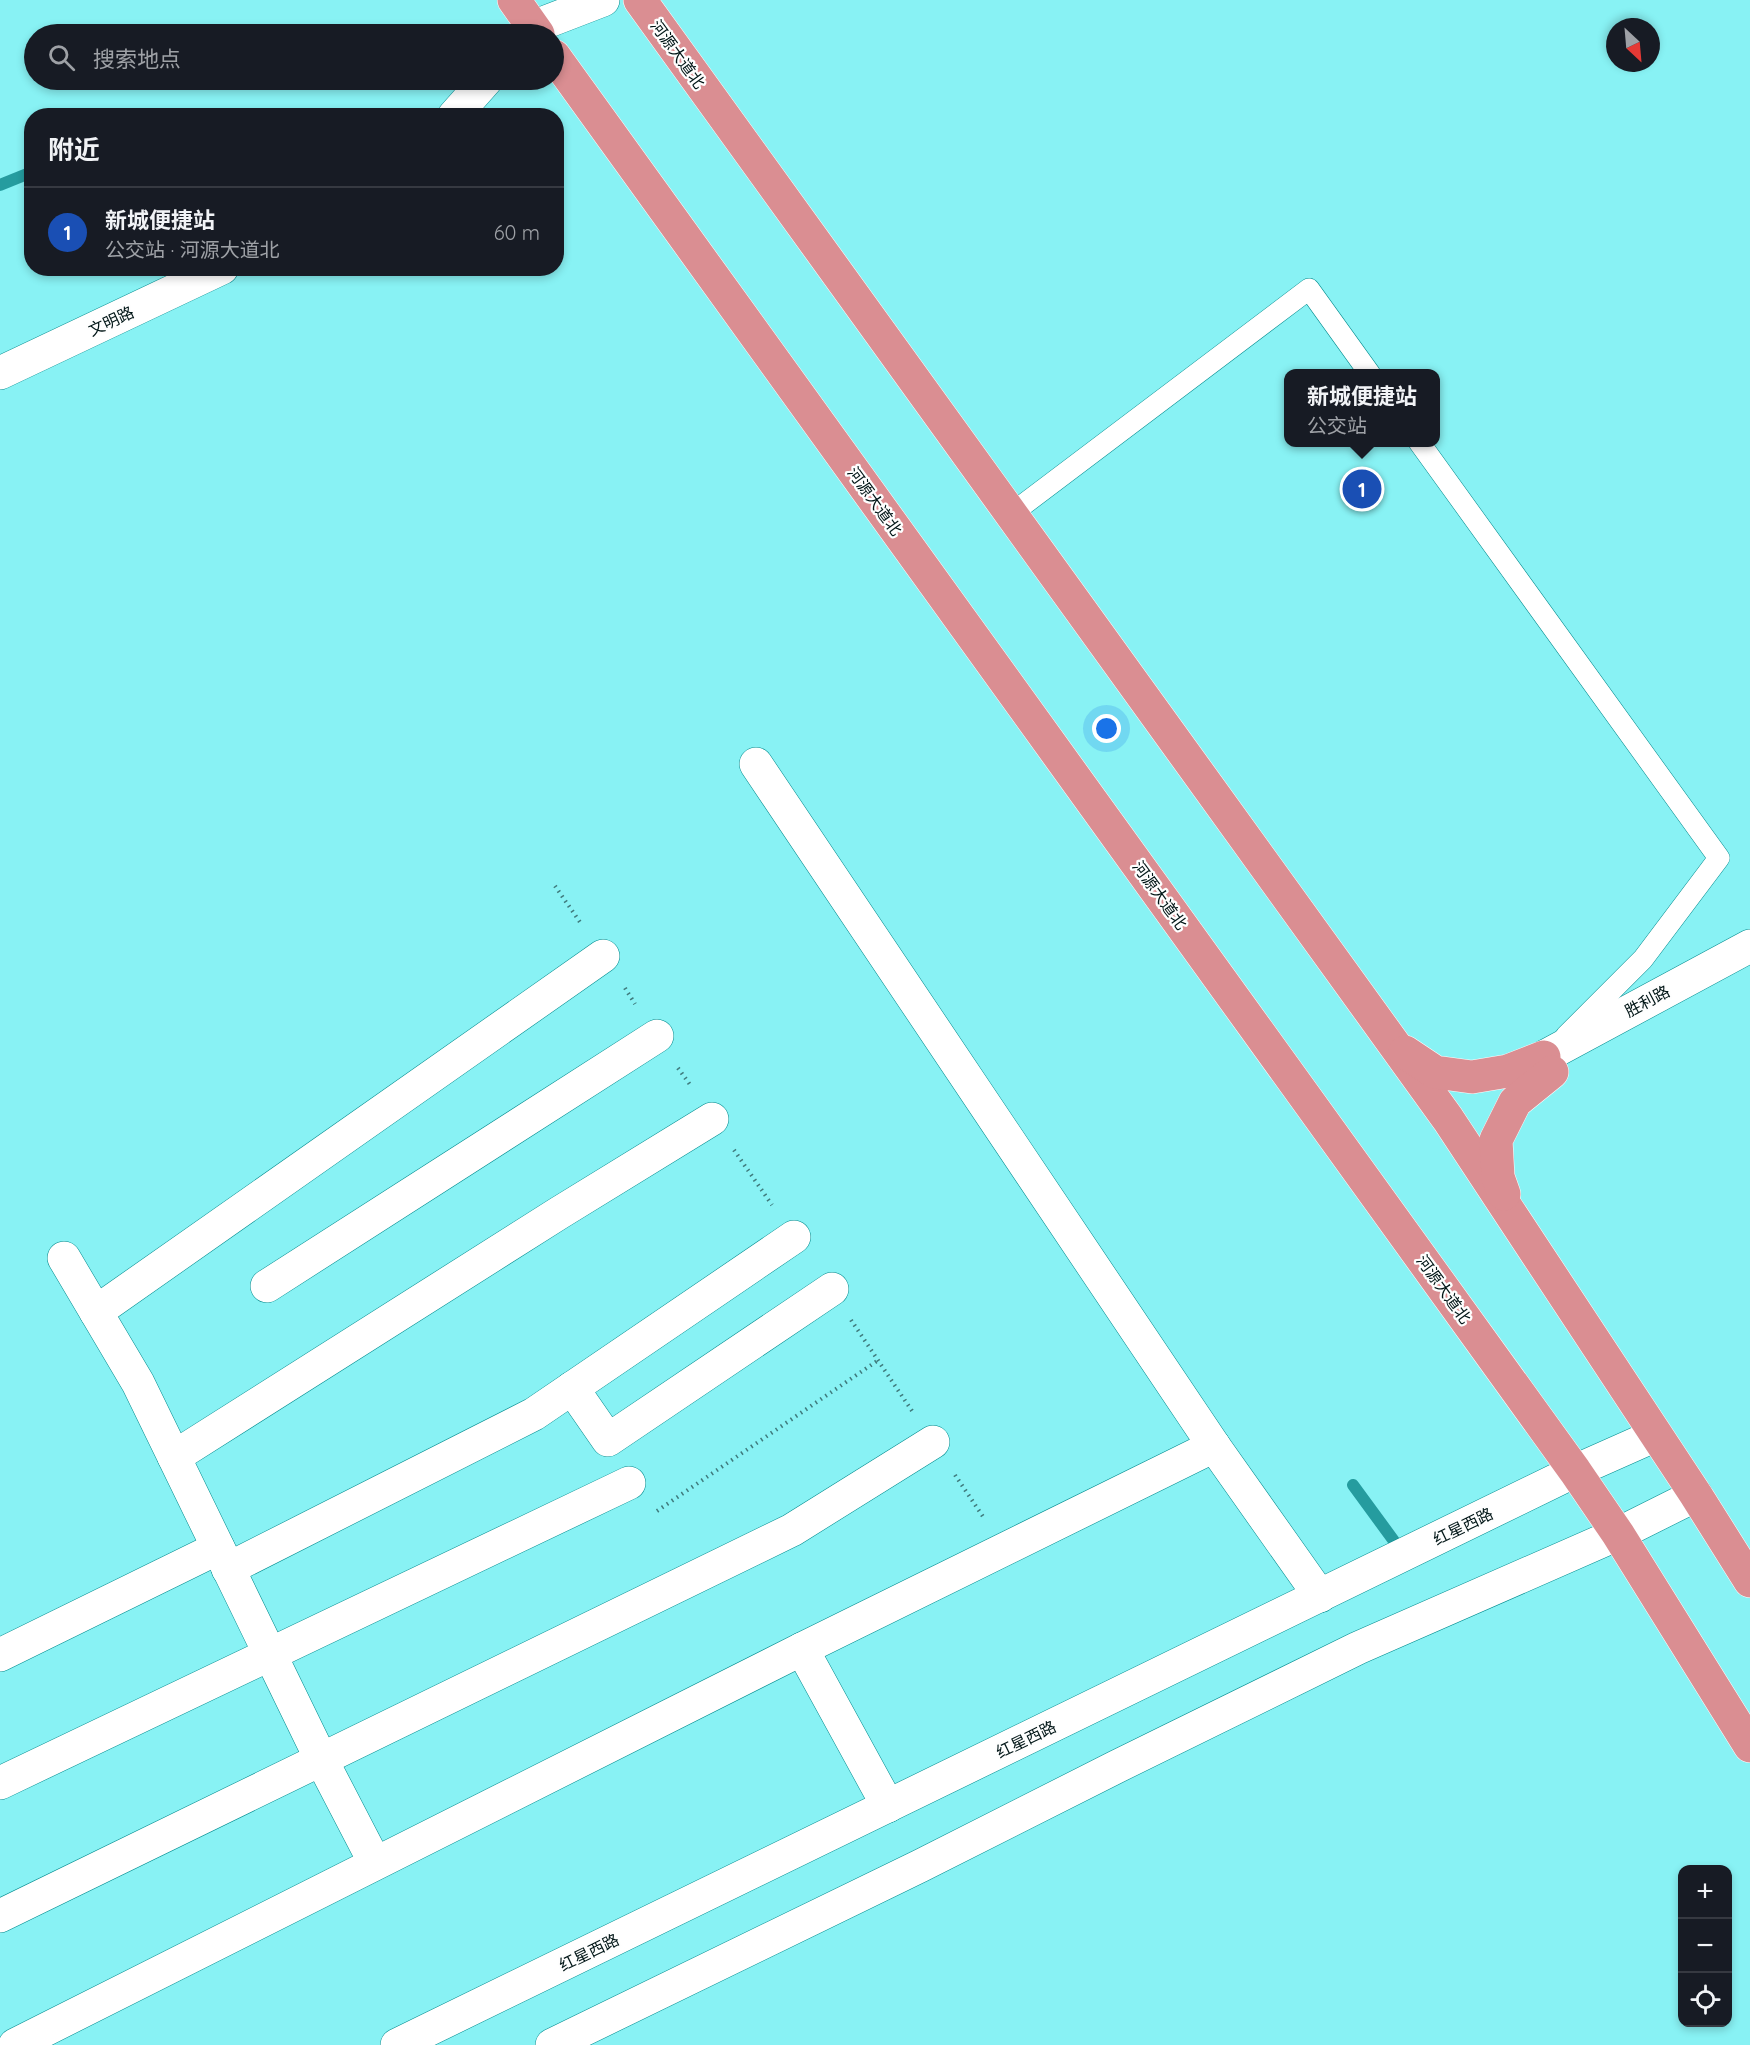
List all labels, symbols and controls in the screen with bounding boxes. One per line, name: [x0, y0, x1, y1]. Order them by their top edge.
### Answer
street label: 河源大道北: [646, 16, 710, 92]
north arrow: [1606, 18, 1660, 72]
search box: [24, 24, 564, 90]
icon: search: [45, 41, 78, 74]
text: 搜索地点: [93, 45, 181, 73]
text: 附近: [48, 133, 100, 166]
text: 新城便捷站: [105, 206, 215, 234]
text: 1: [64, 220, 71, 245]
text: 60 m: [494, 220, 540, 245]
text: 公交站 · 河源大道北: [105, 237, 280, 262]
street label: 文明路: [85, 302, 137, 340]
popup: [1284, 369, 1440, 447]
text: 新城便捷站: [1307, 382, 1417, 410]
text: 公交站: [1307, 413, 1367, 438]
street label: 河源大道北: [843, 463, 907, 539]
pin: 1: [1342, 466, 1382, 512]
your location: [1092, 714, 1121, 743]
street label: 河源大道北: [1128, 857, 1192, 933]
street label: 胜利路: [1621, 981, 1673, 1021]
street label: 河源大道北: [1412, 1251, 1476, 1327]
street label: 红星西路: [1430, 1503, 1496, 1549]
street label: 红星西路: [993, 1716, 1059, 1762]
map controls: [1678, 1865, 1732, 2027]
button: +: [1678, 1865, 1732, 1919]
button: −: [1678, 1919, 1732, 1973]
street label: 红星西路: [556, 1929, 622, 1975]
button: locate: [1678, 1973, 1732, 2027]

